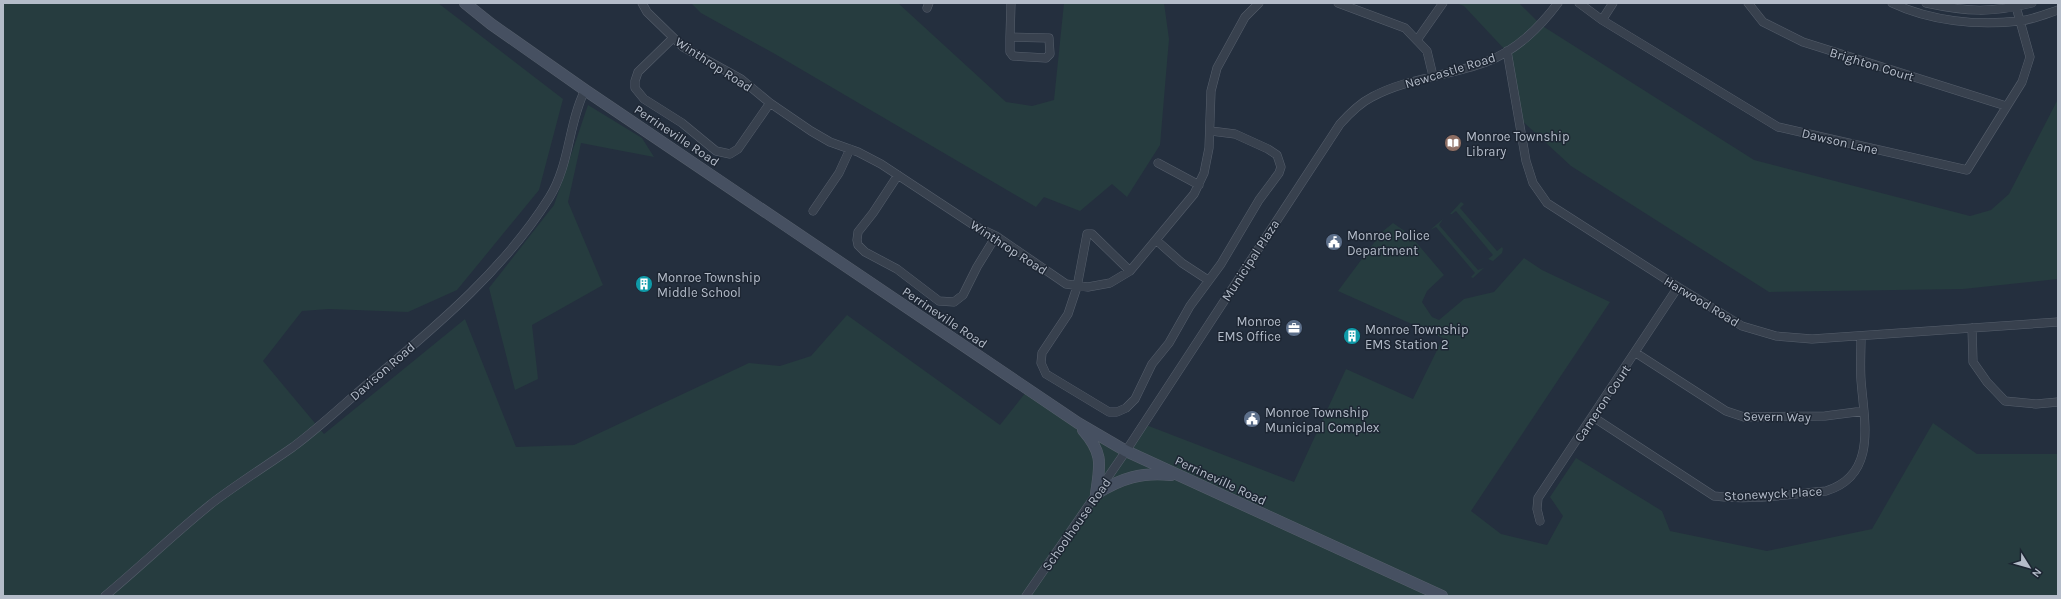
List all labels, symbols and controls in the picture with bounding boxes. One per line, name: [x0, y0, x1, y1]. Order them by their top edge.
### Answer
street label: Winthrop Road: [673, 34, 755, 95]
street label: Brighton Court: [1828, 45, 1916, 84]
street label: Newcastle Road: [1403, 50, 1497, 91]
street label: Perrineville Road: [631, 102, 722, 169]
street label: Dawson Lane: [1800, 125, 1880, 158]
place label: Monroe Township Library: [1466, 129, 1570, 159]
library icon: Monroe Township Library: [1443, 133, 1463, 153]
street label: Winthrop Road: [968, 217, 1050, 278]
street label: Municipal Plaza: [1219, 217, 1282, 304]
place label: Monroe Police Department: [1347, 228, 1430, 258]
public building icon: Monroe Police Department: [1324, 232, 1344, 252]
place label: Monroe Township Middle School: [657, 270, 761, 300]
street label: Harwood Road: [1661, 273, 1742, 330]
building icon: Monroe Township Middle School: [634, 274, 654, 294]
street label: Perrineville Road: [899, 284, 990, 351]
place label: Monroe EMS Office: [1217, 314, 1281, 344]
office icon: Monroe EMS Office: [1284, 318, 1304, 338]
place label: Monroe Township EMS Station 2: [1365, 322, 1469, 352]
building icon: Monroe Township EMS Station 2: [1342, 326, 1362, 346]
street label: Davison Road: [347, 339, 418, 404]
street label: Cameron Court: [1571, 362, 1634, 444]
place label: Monroe Township Municipal Complex: [1265, 405, 1380, 435]
street label: Severn Way: [1743, 408, 1811, 425]
public building icon: Monroe Township Municipal Complex: [1242, 409, 1262, 429]
street label: Perrineville Road: [1173, 453, 1269, 508]
street label: Schoolhouse Road: [1039, 475, 1114, 573]
street label: Stonewyck Place: [1724, 483, 1823, 504]
north arrow: [2009, 547, 2049, 587]
text: N: [2029, 566, 2044, 580]

